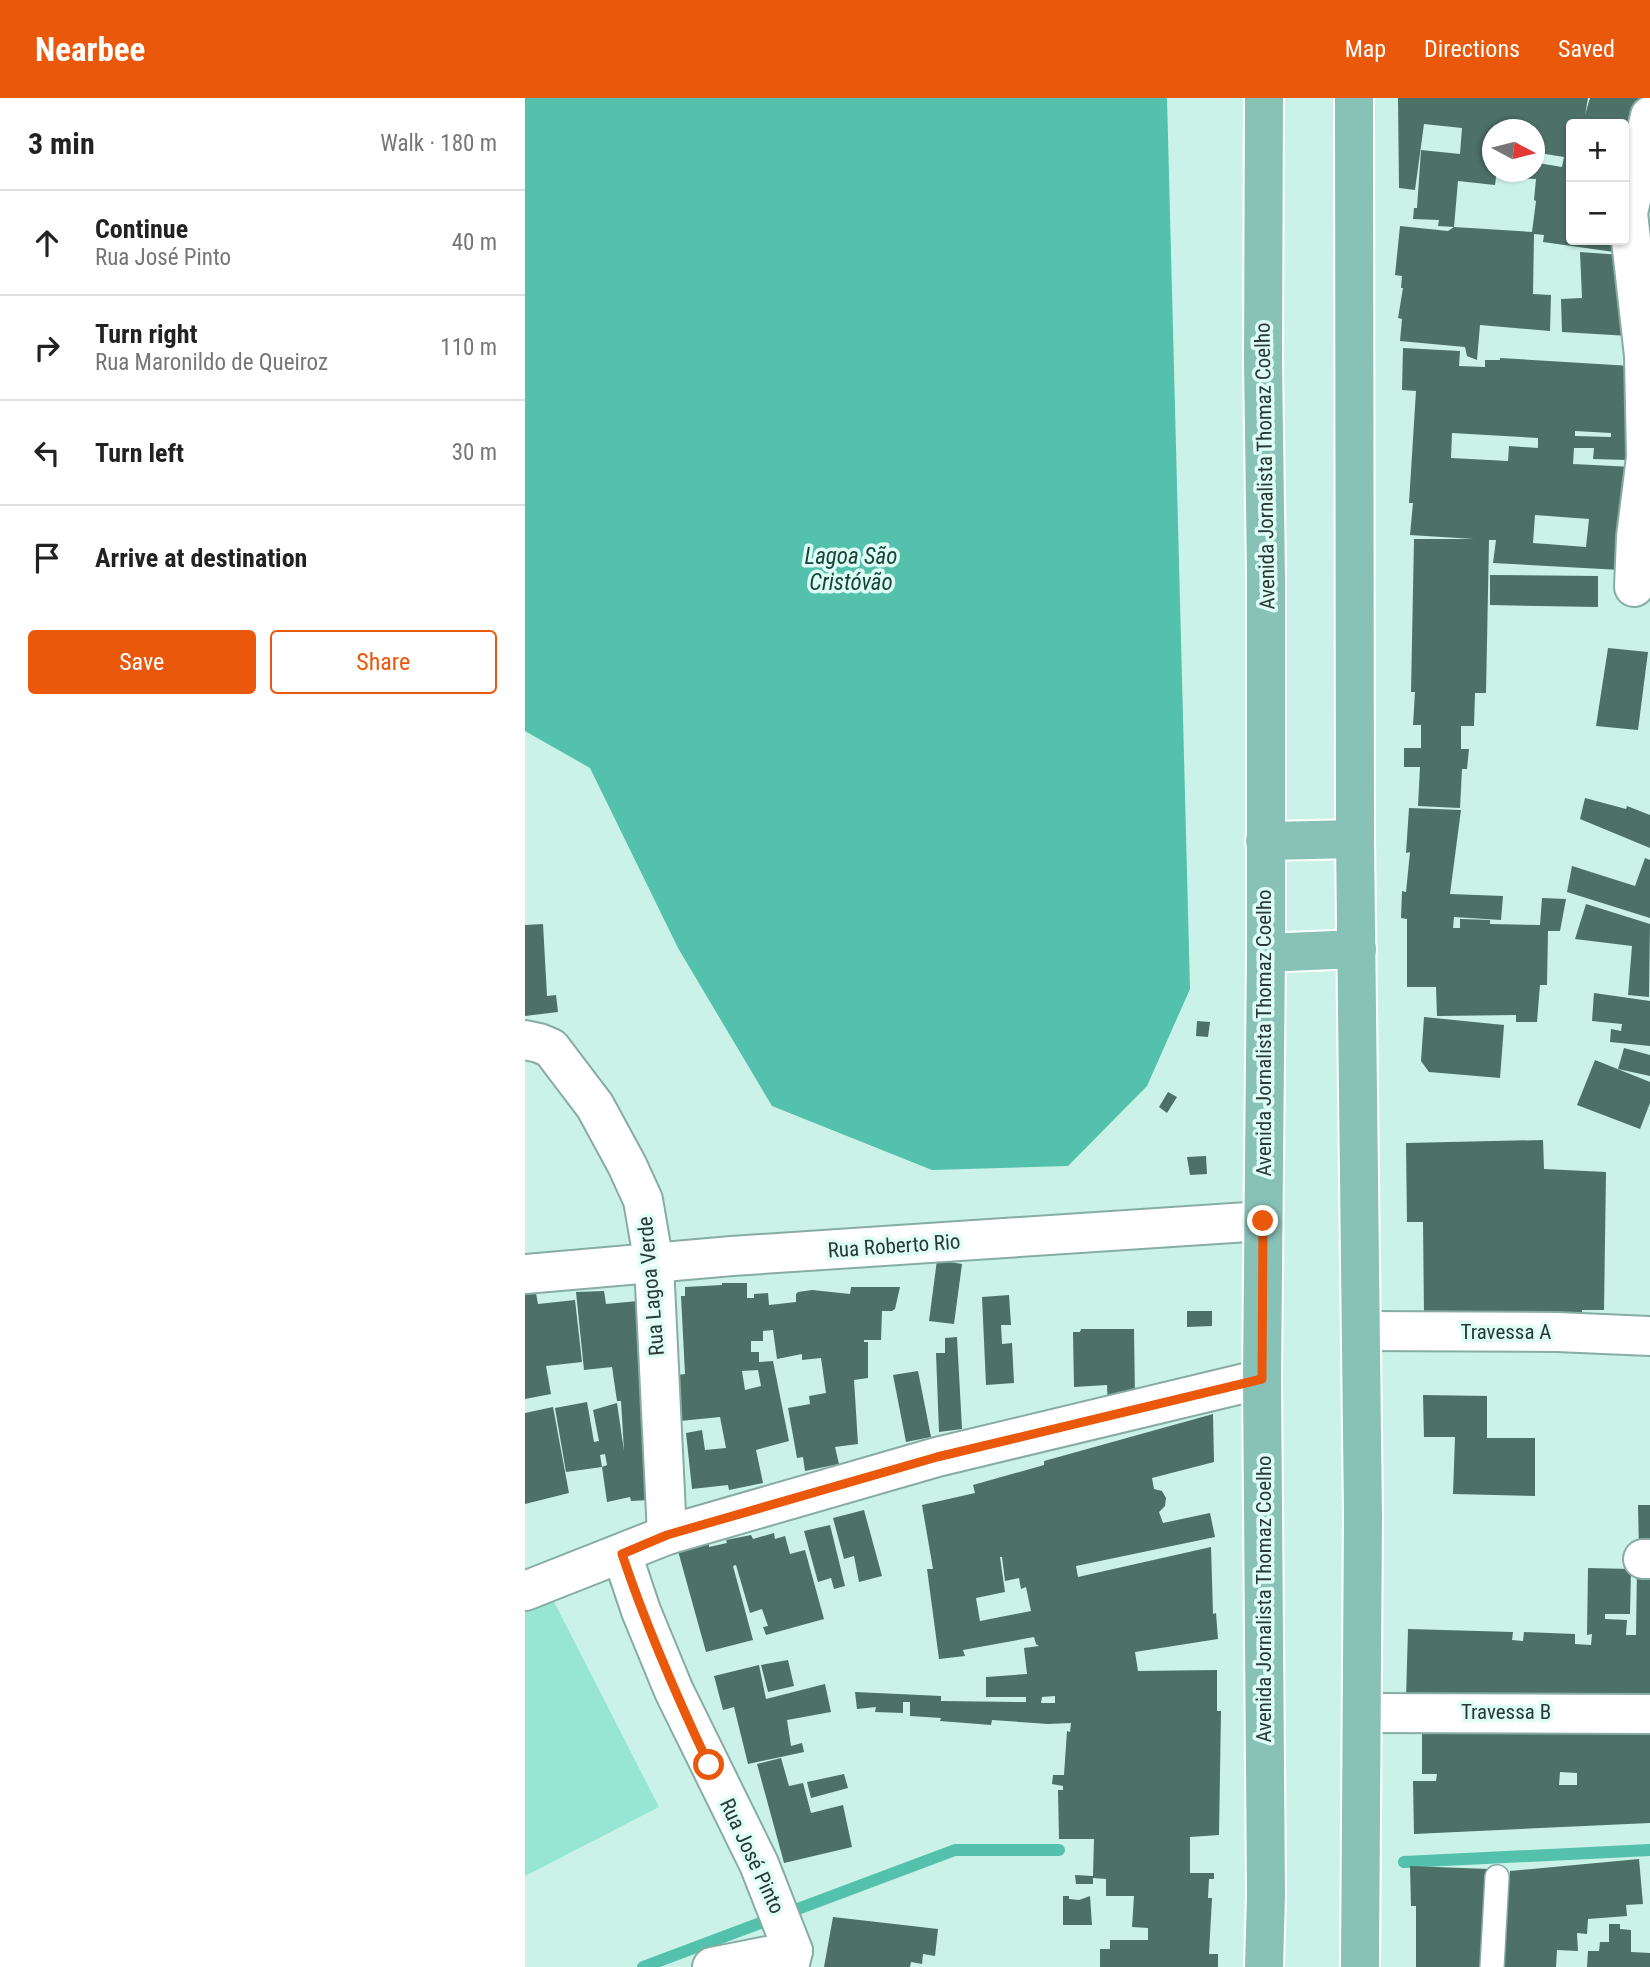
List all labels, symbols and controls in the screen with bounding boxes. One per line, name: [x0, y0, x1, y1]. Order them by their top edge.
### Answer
text: Nearbee: [35, 30, 145, 69]
text: Map: [1345, 35, 1386, 63]
text: Directions: [1424, 35, 1520, 63]
text: Saved: [1558, 35, 1615, 63]
north arrow: [1482, 119, 1545, 182]
map controls: [1566, 119, 1629, 245]
button: +: [1566, 119, 1629, 182]
text: 3 min: [28, 126, 95, 161]
text: Walk · 180 m: [380, 130, 497, 157]
button: −: [1566, 182, 1629, 245]
text: Continue: [95, 214, 188, 244]
icon: ahead: [28, 224, 66, 262]
text: 40 m: [452, 229, 497, 256]
text: Rua José Pinto: [95, 244, 231, 271]
text: Turn right: [95, 319, 197, 349]
street label: Avenida Jornalista Thomaz Coelho: [1250, 322, 1280, 610]
icon: right: [28, 329, 66, 367]
text: 110 m: [440, 334, 497, 361]
text: Rua Maronildo de Queiroz: [95, 349, 328, 376]
icon: left: [28, 434, 66, 472]
text: Turn left: [95, 438, 184, 468]
text: 30 m: [452, 439, 497, 466]
icon: arrive: [28, 539, 66, 577]
text: Arrive at destination: [95, 543, 307, 573]
water label: Lagoa São Cristóvão: [805, 543, 897, 596]
button: Save: [28, 630, 256, 694]
button: Share: [270, 630, 497, 694]
street label: Avenida Jornalista Thomaz Coelho: [1252, 889, 1276, 1177]
route end: [1247, 1205, 1278, 1236]
street label: Rua Lagoa Verde: [633, 1215, 669, 1357]
street label: Rua Roberto Rio: [827, 1229, 961, 1263]
street label: Travessa A: [1461, 1320, 1551, 1344]
street label: Avenida Jornalista Thomaz Coelho: [1252, 1455, 1276, 1743]
street label: Travessa B: [1461, 1700, 1551, 1724]
route start: [693, 1749, 724, 1780]
street label: Rua José Pinto: [715, 1795, 789, 1917]

